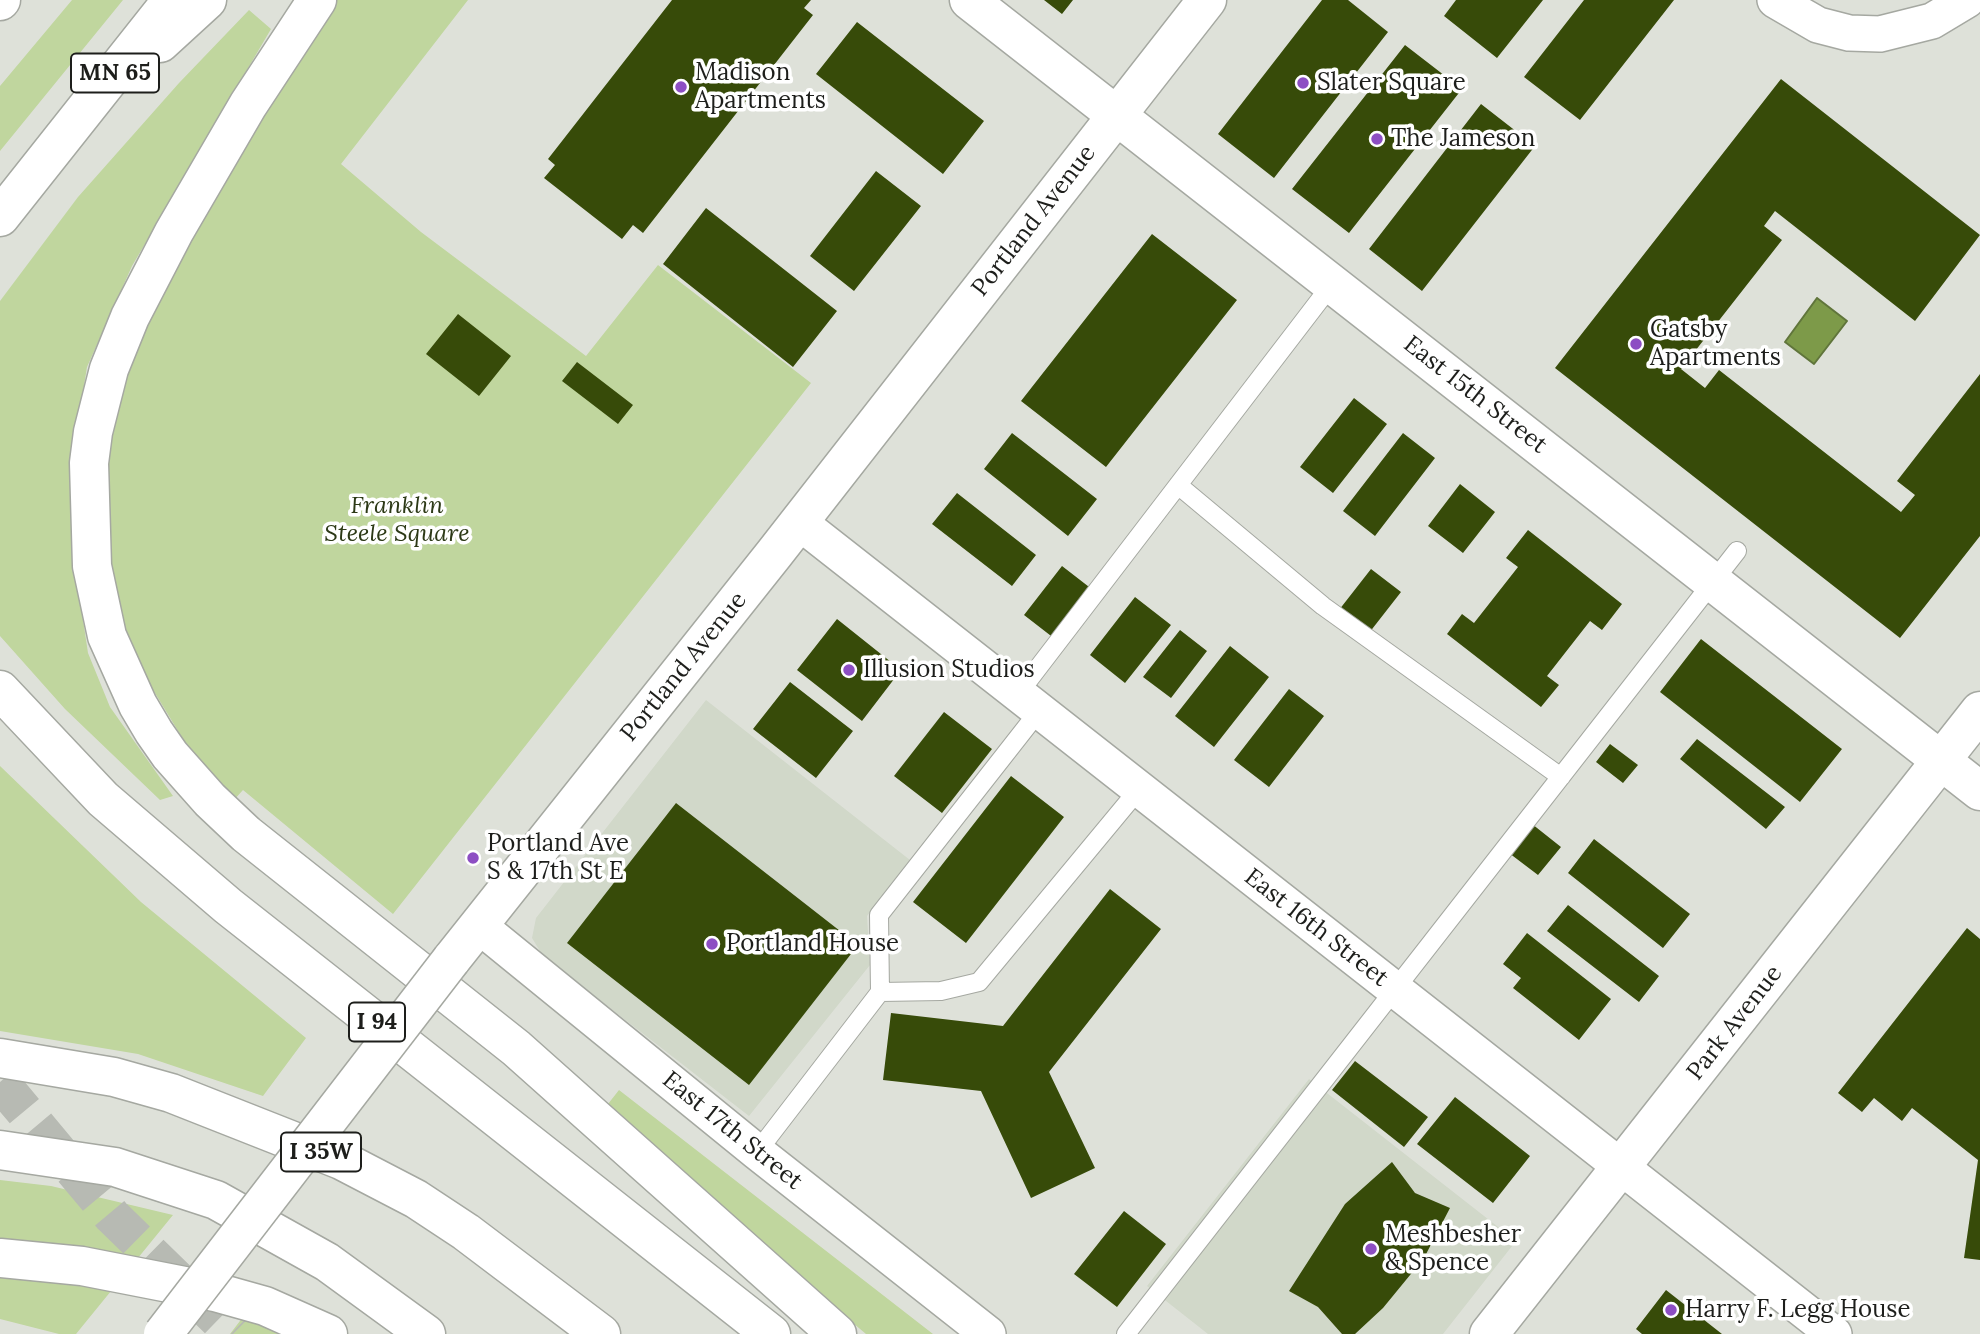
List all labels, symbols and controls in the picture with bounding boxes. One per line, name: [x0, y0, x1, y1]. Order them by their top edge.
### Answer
road number: MN 65: [71, 54, 159, 92]
place label: Madison Apartments: [695, 59, 826, 115]
place label: Slater Square: [1317, 69, 1466, 97]
marker: Slater Square: [1295, 75, 1311, 91]
marker: Madison Apartments: [673, 79, 689, 95]
place label: The Jameson: [1391, 125, 1535, 153]
marker: The Jameson: [1369, 131, 1385, 147]
street label: Portland Avenue: [966, 140, 1102, 302]
place label: Gatsby Apartments: [1650, 316, 1781, 372]
street label: East 15th Street: [1398, 330, 1552, 460]
marker: Gatsby Apartments: [1628, 336, 1644, 352]
park label: Franklin Steele Square: [324, 492, 470, 548]
street label: Portland Avenue: [615, 587, 753, 747]
place label: Illusion Studios: [863, 656, 1035, 684]
marker: Illusion Studios: [841, 662, 857, 678]
place label: Portland Ave S & 17th St E: [487, 830, 629, 886]
marker: Portland Ave S & 17th St E: [465, 850, 481, 866]
street label: East 16th Street: [1238, 863, 1394, 993]
place label: Portland House: [726, 930, 899, 958]
marker: Portland House: [704, 936, 720, 952]
street label: Park Avenue: [1681, 960, 1789, 1086]
road number: I 94: [349, 1002, 405, 1042]
street label: East 17th Street: [656, 1066, 808, 1196]
road number: I 35W: [281, 1133, 361, 1172]
place label: Meshbesher & Spence: [1385, 1221, 1521, 1277]
marker: Meshbesher & Spence: [1363, 1241, 1379, 1257]
place label: Harry F. Legg House: [1685, 1296, 1910, 1324]
marker: Harry F. Legg House: [1663, 1302, 1679, 1318]

